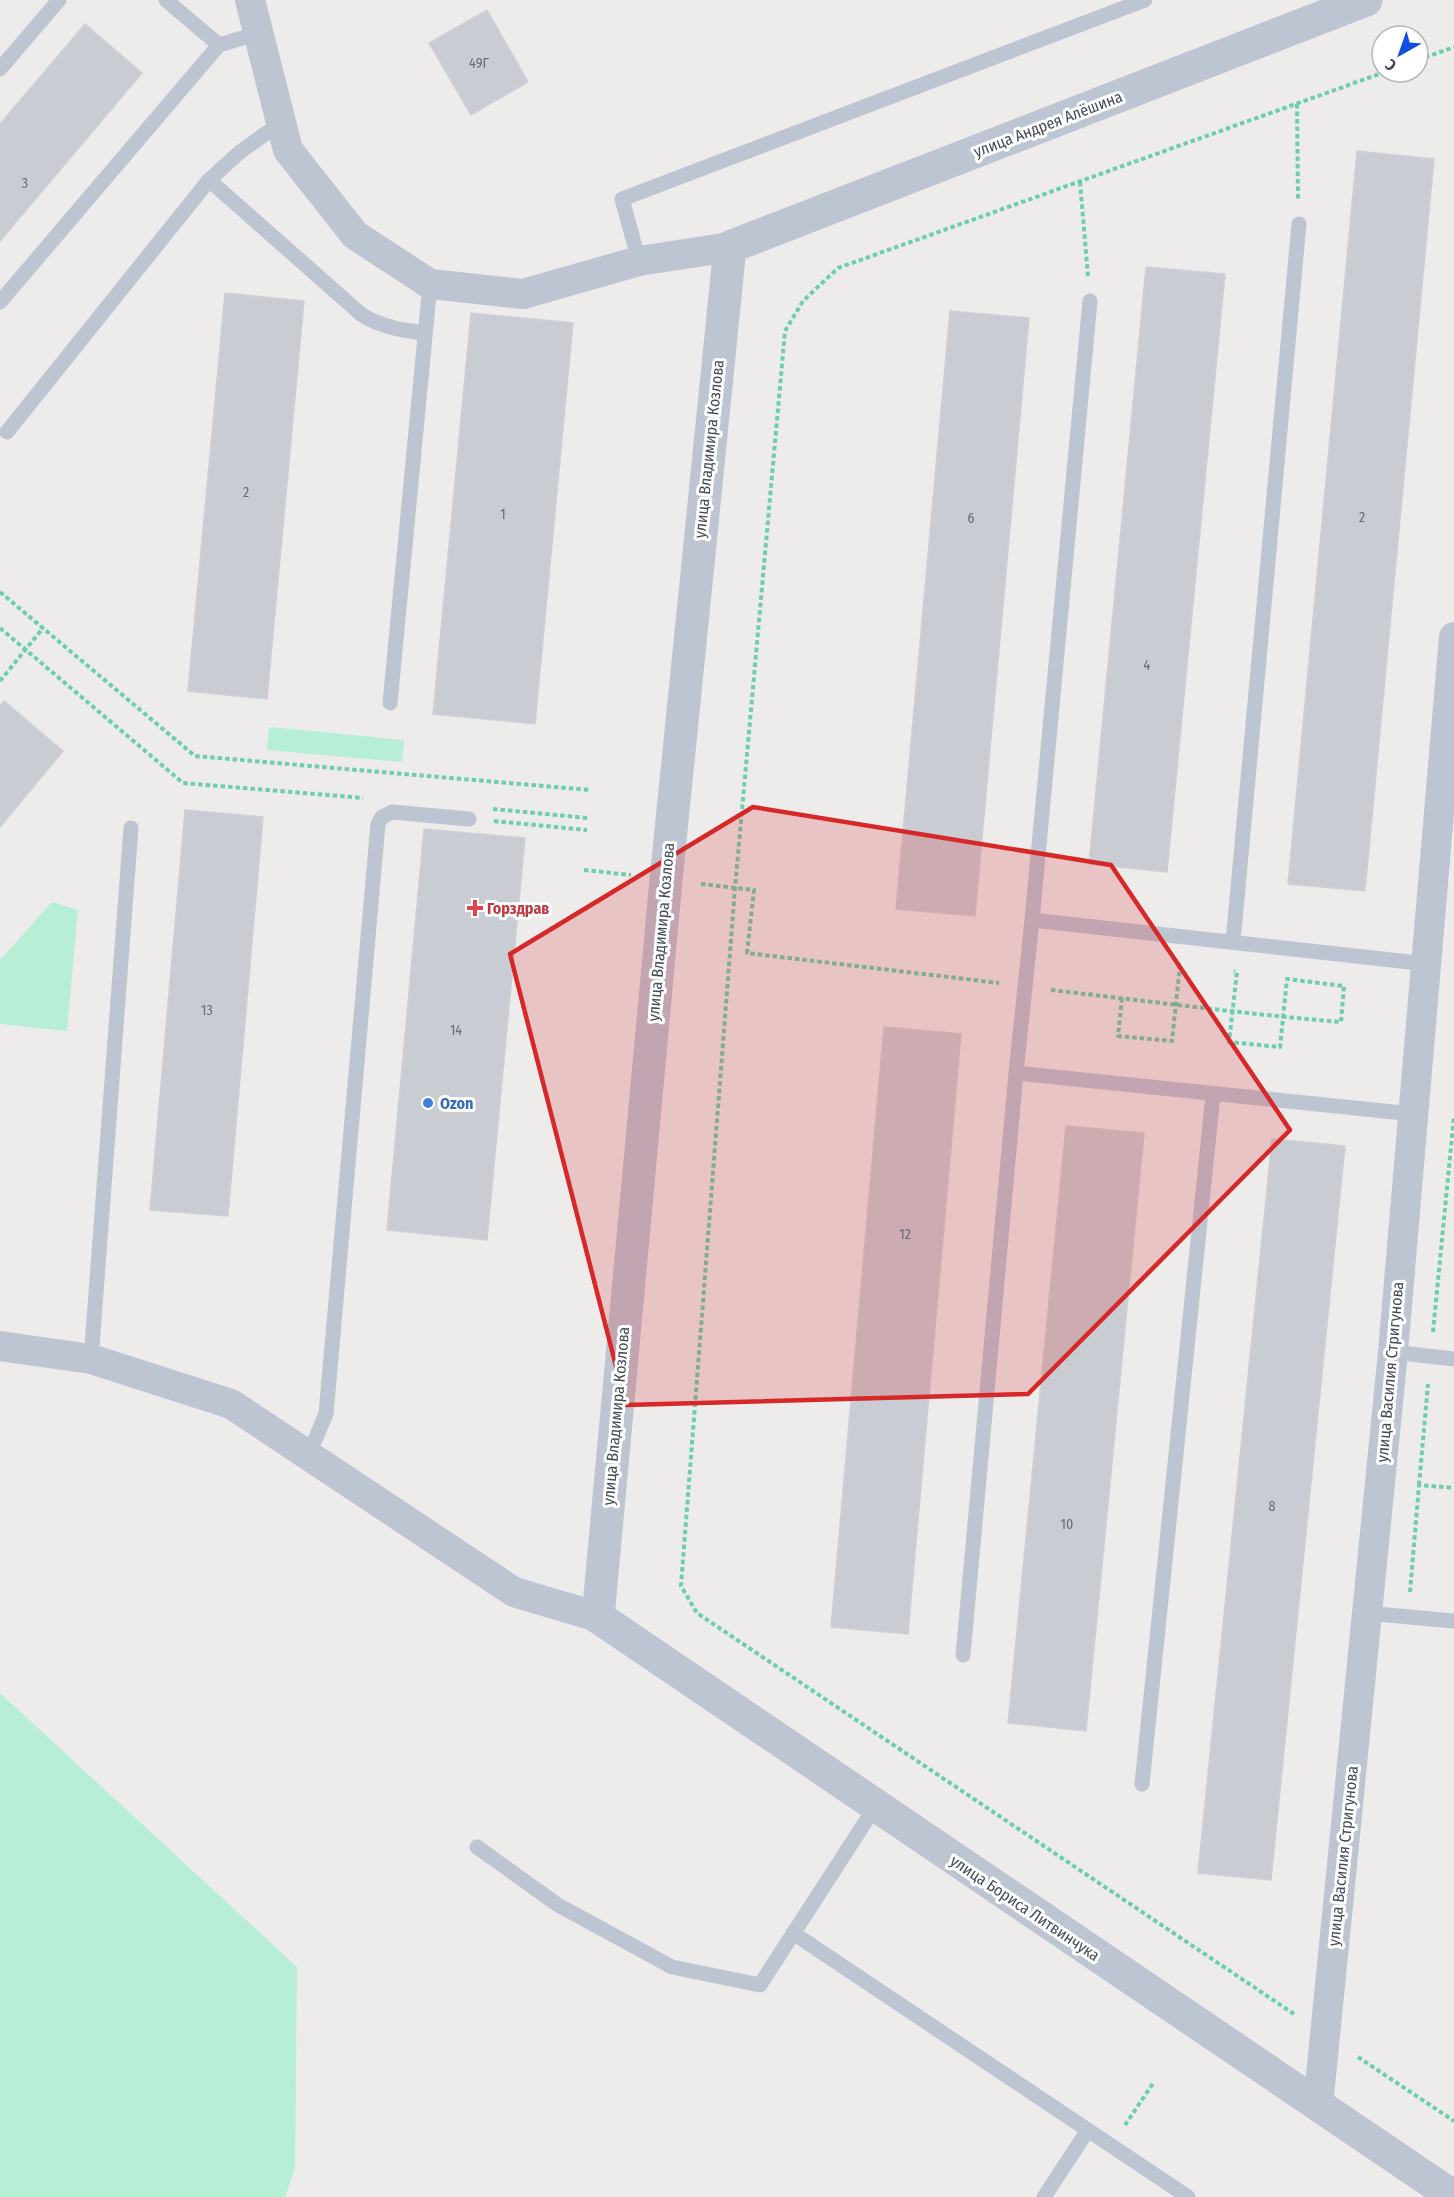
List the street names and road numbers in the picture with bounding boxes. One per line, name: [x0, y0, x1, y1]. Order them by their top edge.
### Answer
street label: улица Андрея Алёшина: [971, 87, 1125, 161]
street label: улица Владимира Козлова: [690, 359, 728, 539]
street label: улица Владимира Козлова: [644, 842, 678, 1022]
street label: улица Василия Стригунова: [1373, 1281, 1407, 1463]
street label: улица Владимира Козлова: [599, 1326, 633, 1506]
street label: улица Василия Стригунова: [1324, 1765, 1362, 1947]
street label: улица Бориса Литвинчука: [947, 1851, 1103, 1965]

